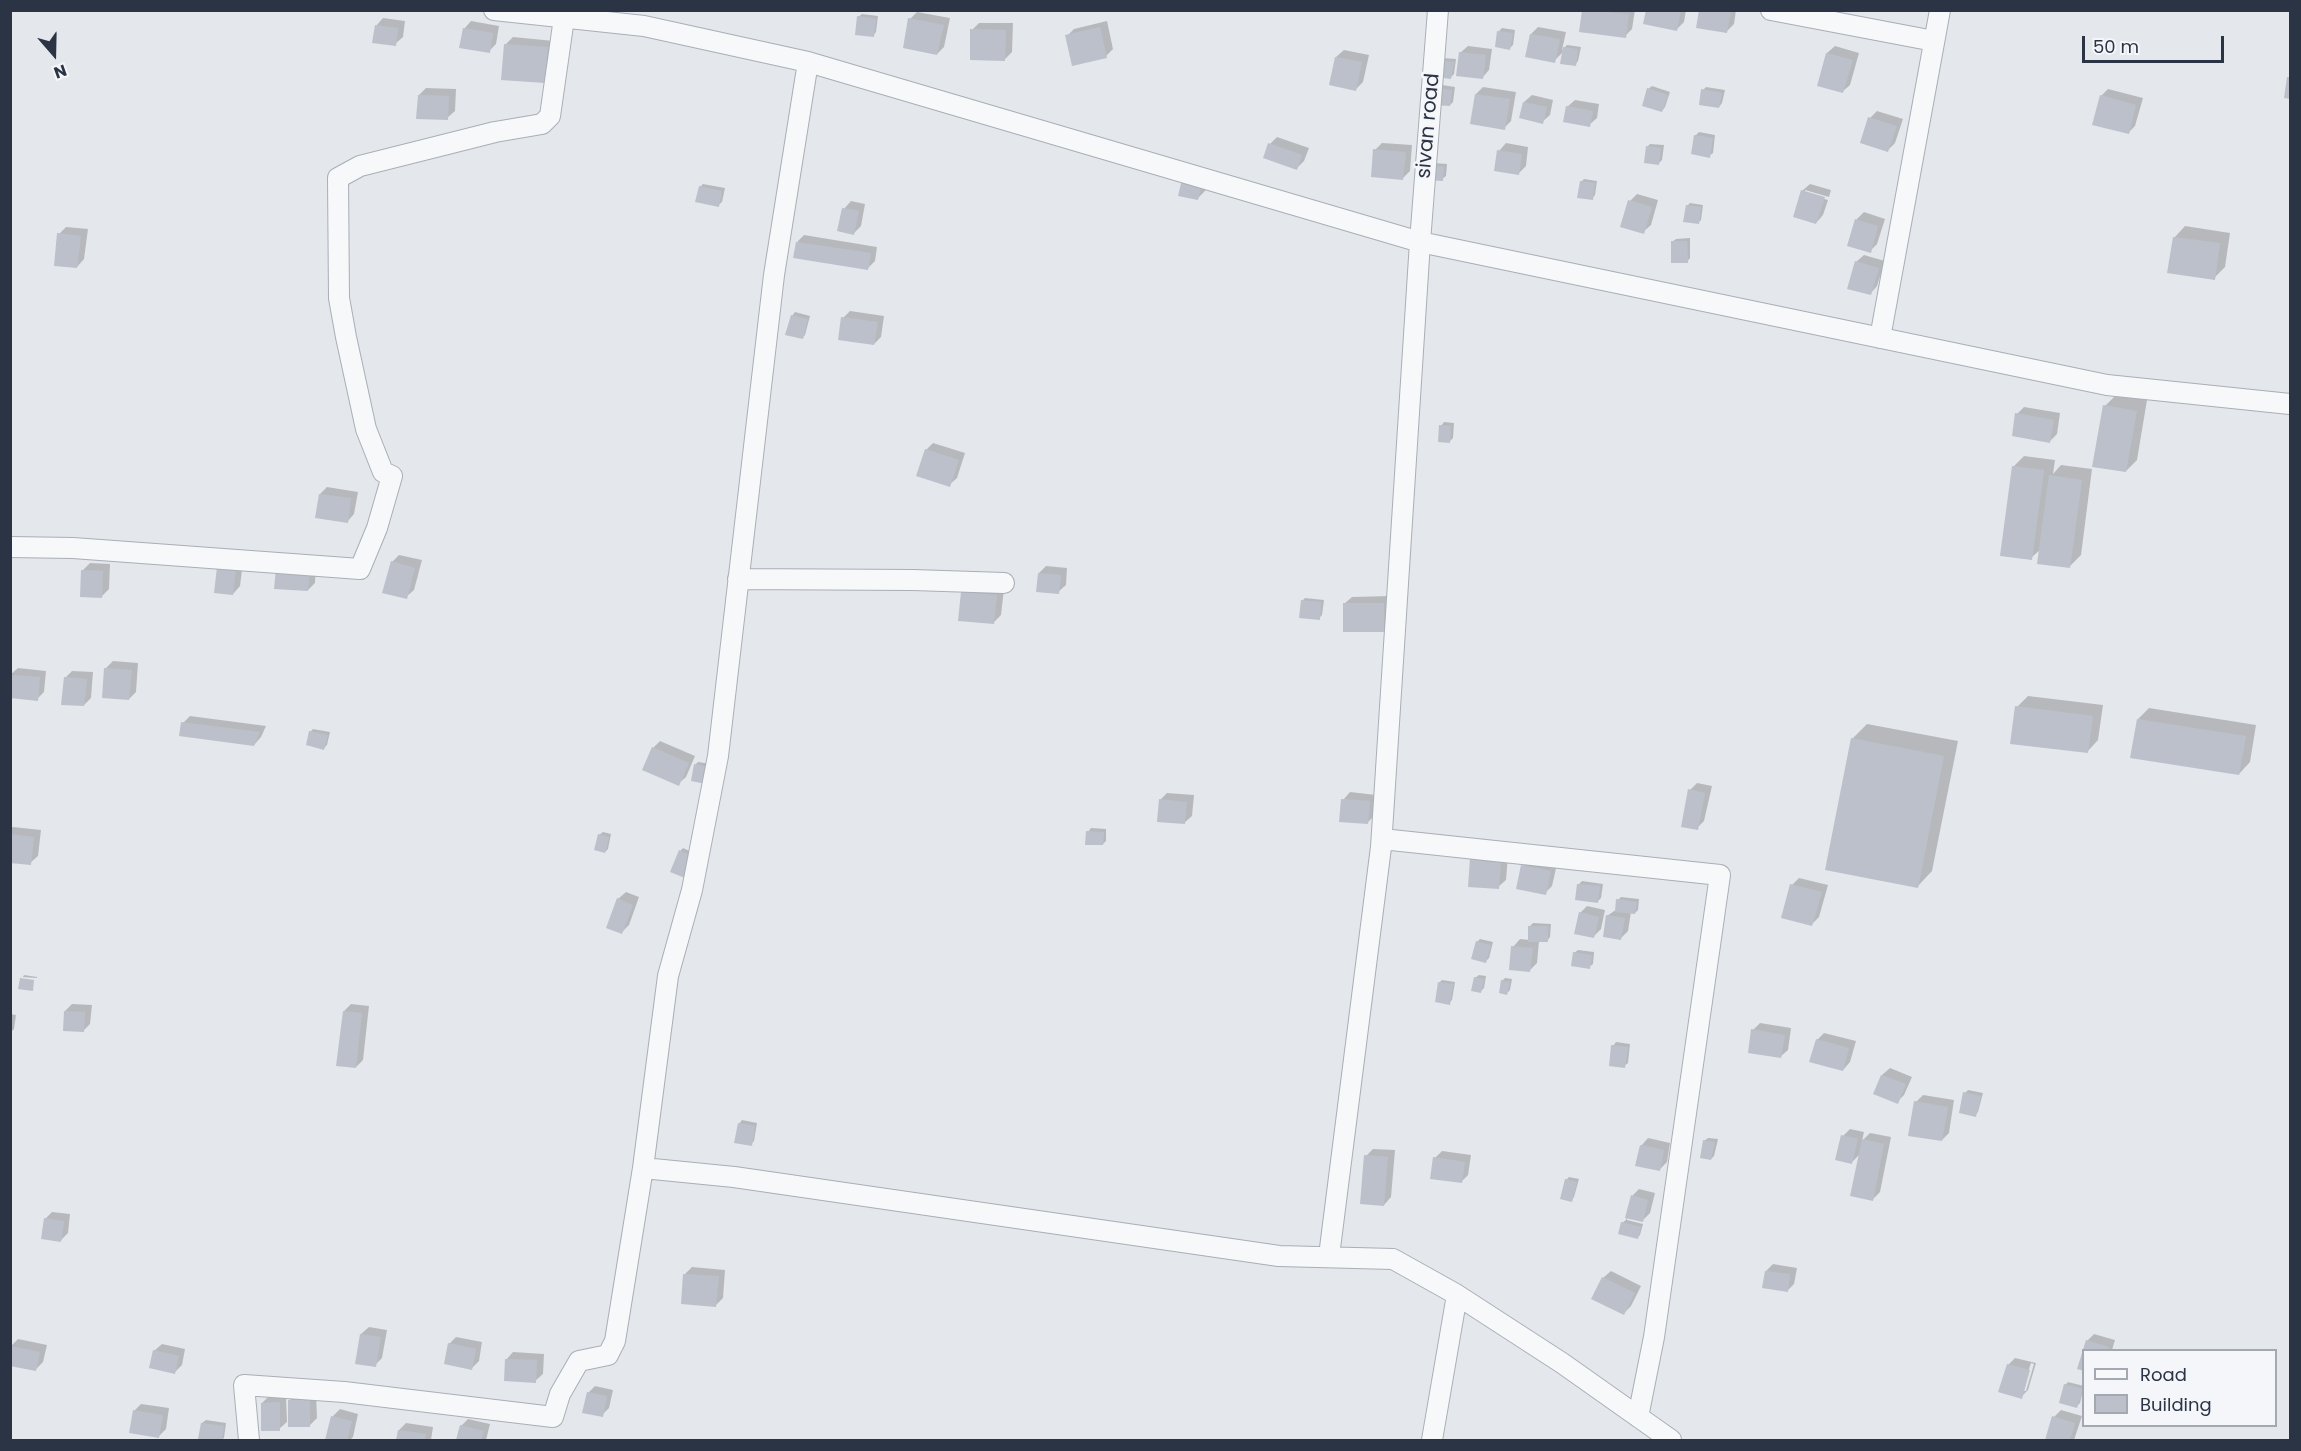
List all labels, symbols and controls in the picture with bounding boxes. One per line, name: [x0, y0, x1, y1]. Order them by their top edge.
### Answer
north arrow: [24, 24, 84, 84]
scale bar: [2085, 24, 2228, 62]
text: 50 m: [2093, 34, 2139, 59]
text: N: [51, 59, 70, 84]
street label: sivan road: [1412, 72, 1446, 180]
legend: [2082, 1349, 2277, 1427]
text: Road: [2140, 1362, 2187, 1387]
text: Building: [2140, 1392, 2212, 1417]

